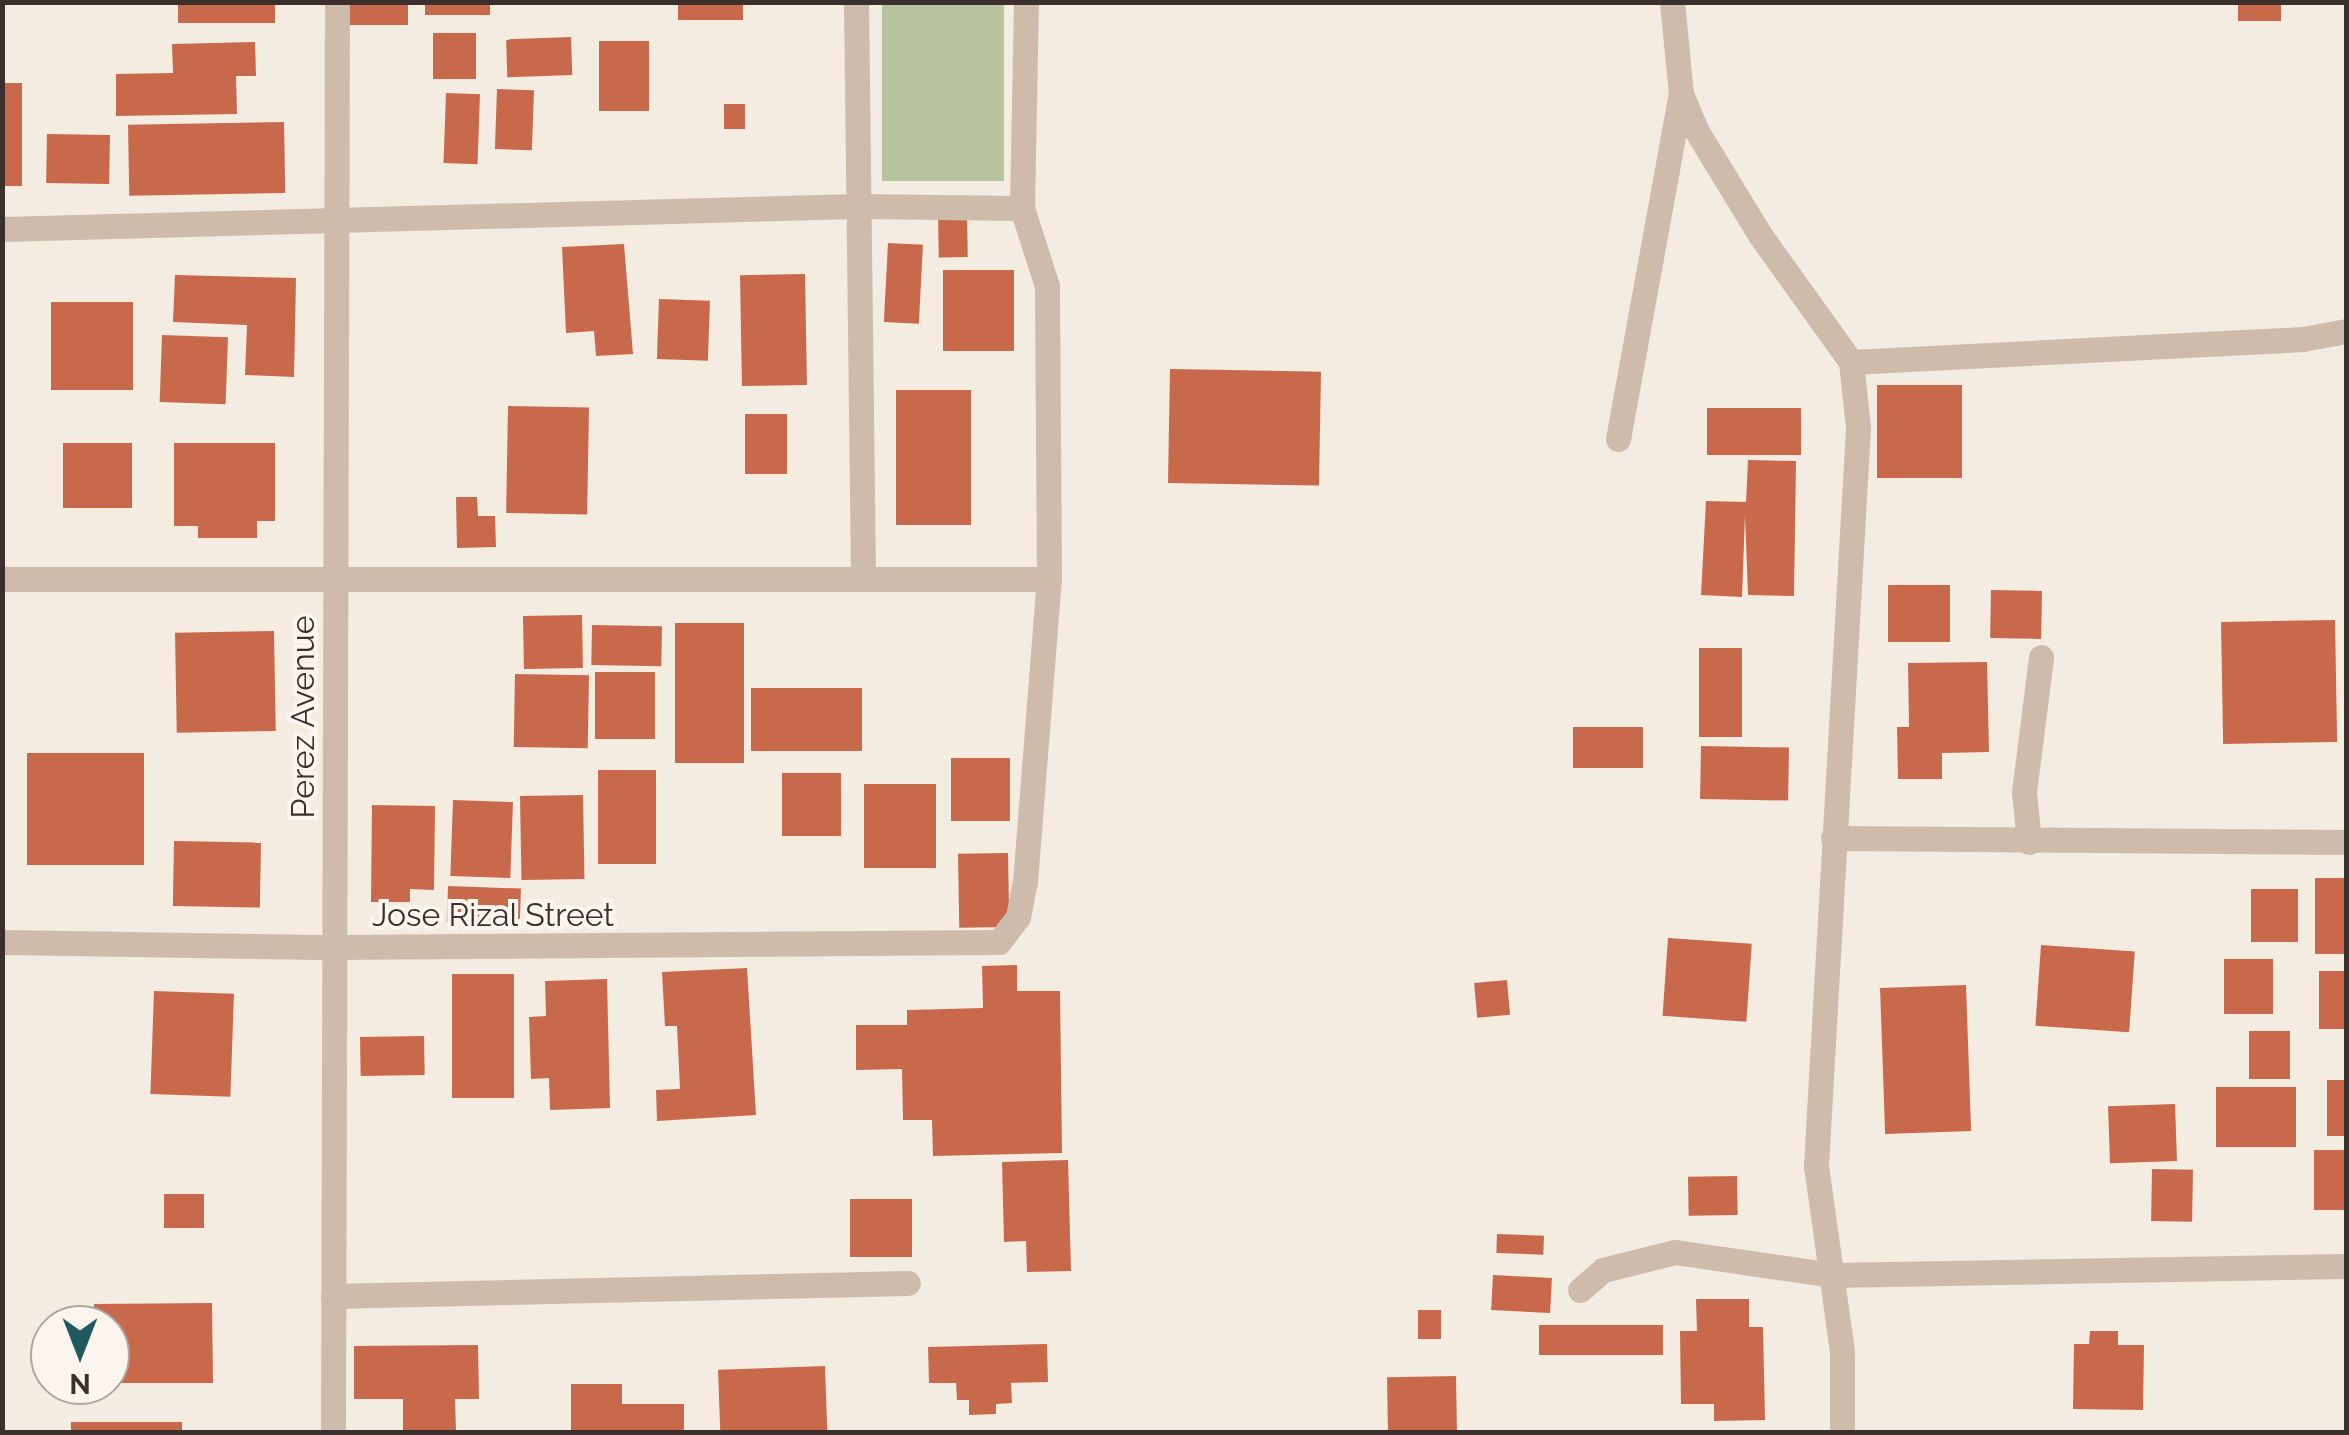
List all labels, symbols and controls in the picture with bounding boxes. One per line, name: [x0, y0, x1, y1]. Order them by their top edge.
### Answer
street label: Perez Avenue: [284, 615, 322, 819]
street label: Jose Rizal Street: [371, 896, 615, 934]
north arrow: [30, 1305, 130, 1405]
text: N: [69, 1367, 91, 1400]

